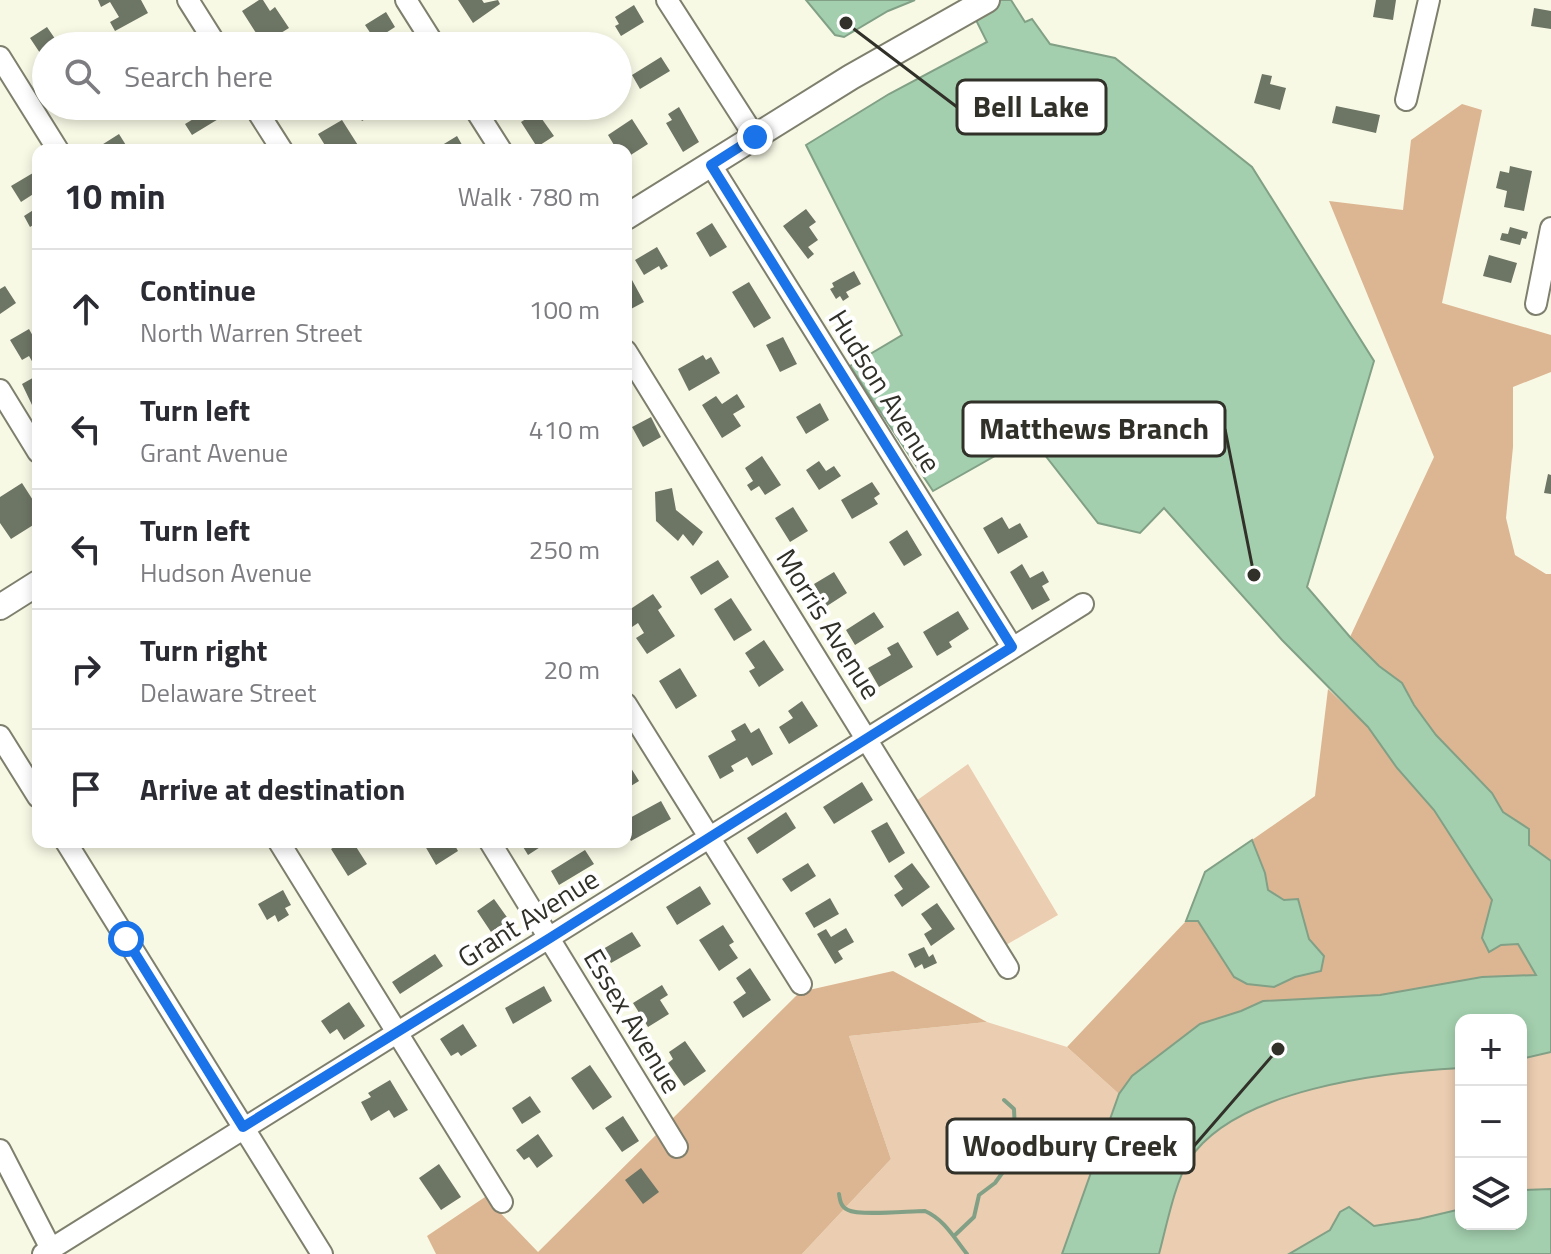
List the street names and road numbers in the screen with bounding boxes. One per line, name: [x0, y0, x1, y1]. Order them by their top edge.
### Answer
street label: Hudson Avenue: [818, 301, 953, 481]
street label: Morris Avenue: [766, 540, 893, 707]
street label: Grant Avenue: [449, 857, 607, 978]
street label: Essex Avenue: [573, 940, 694, 1101]

